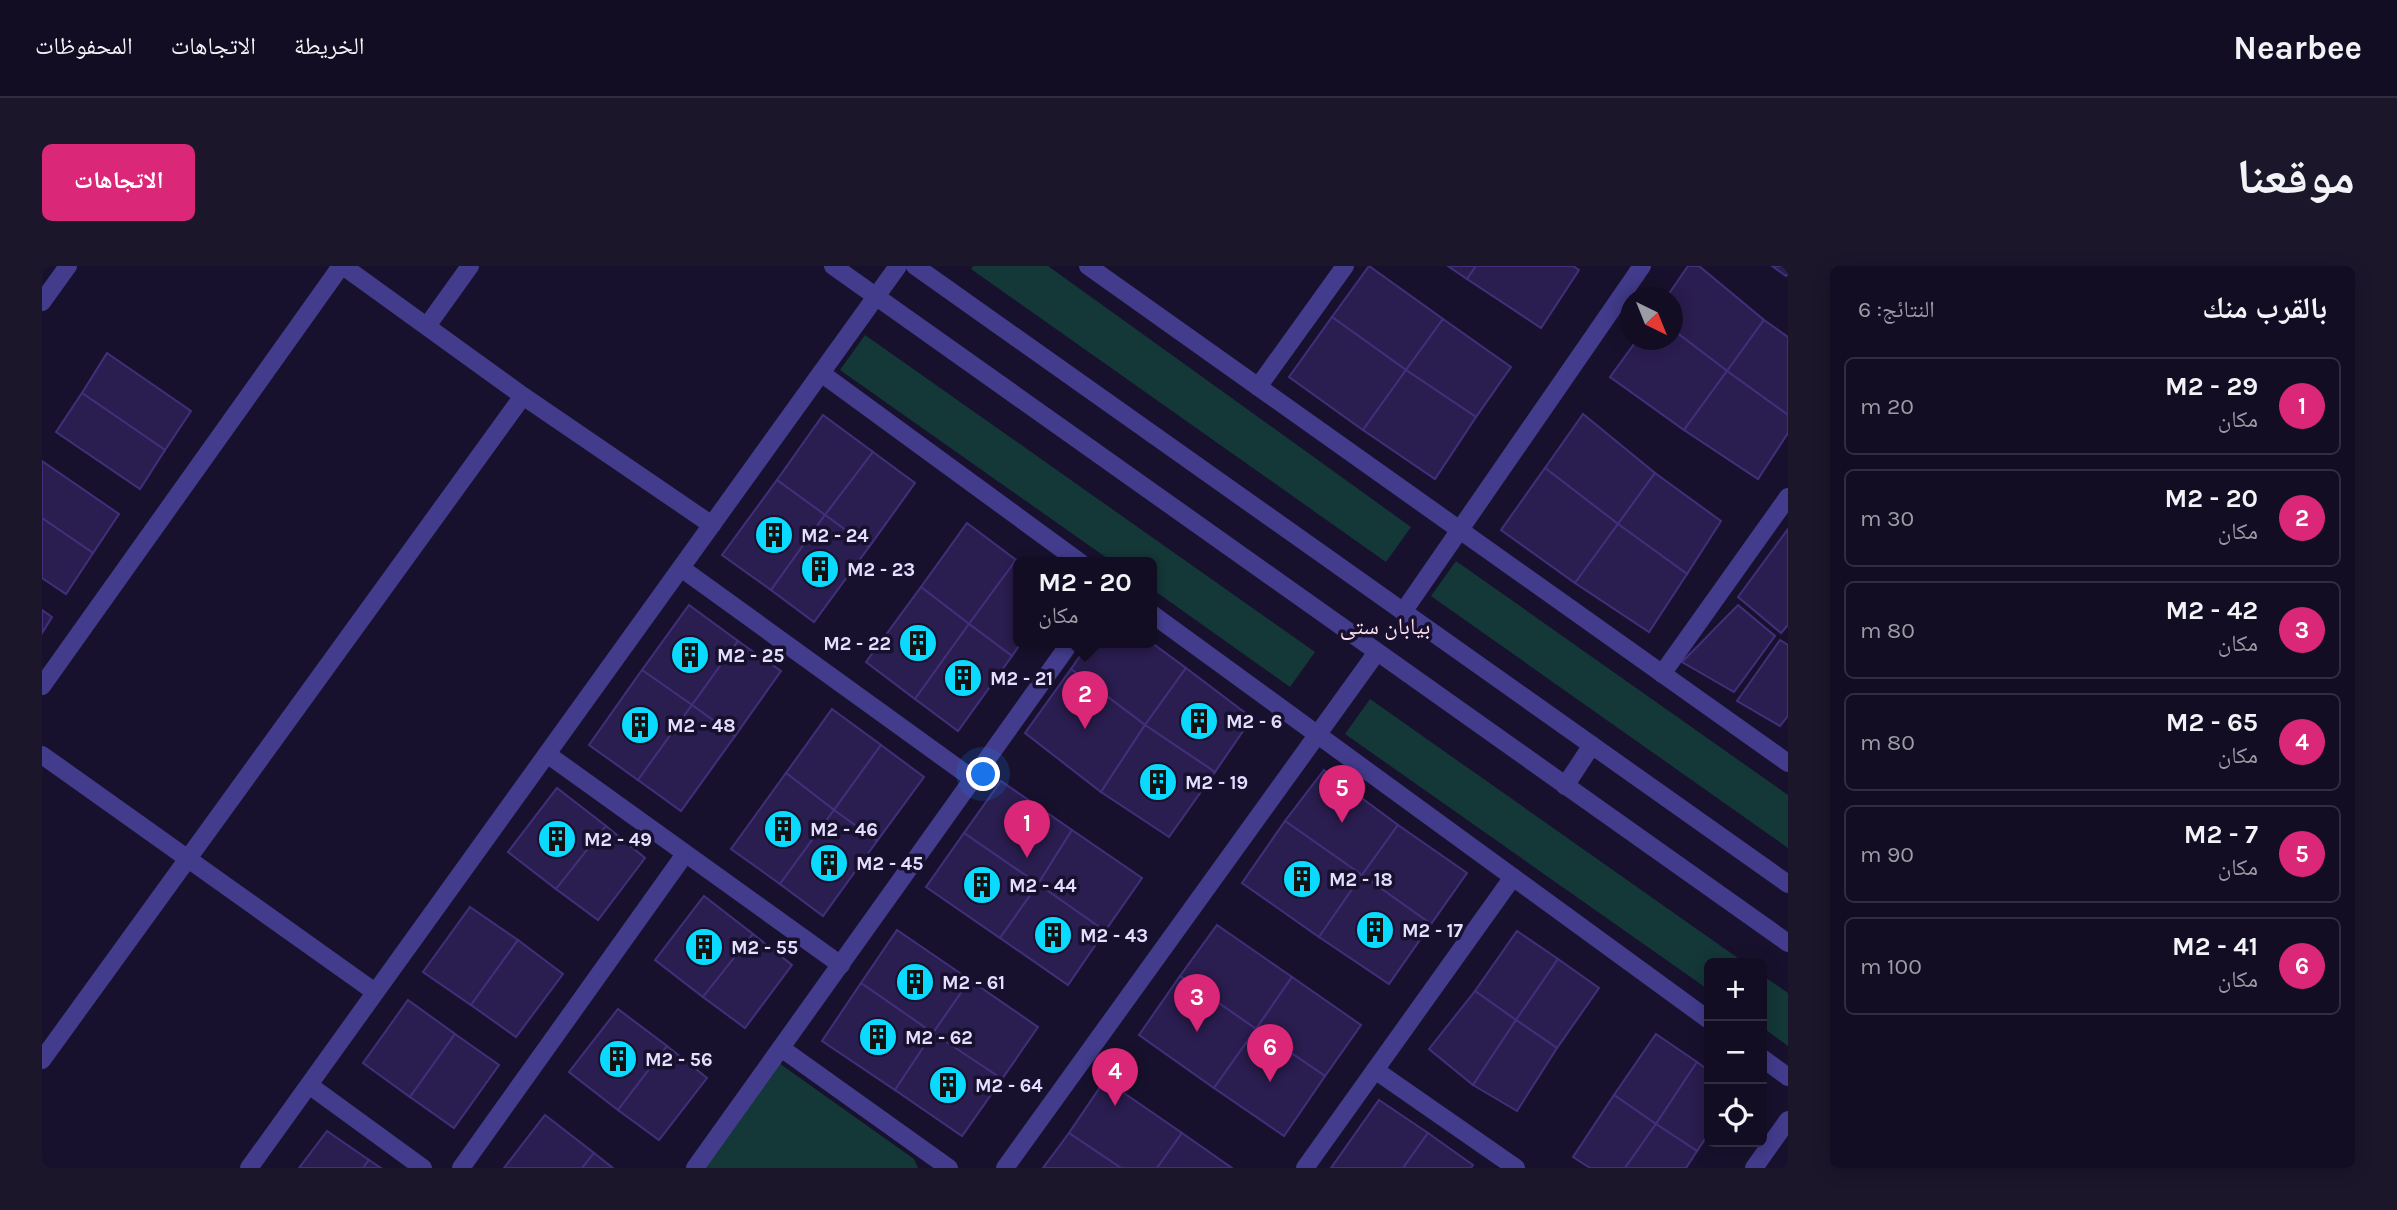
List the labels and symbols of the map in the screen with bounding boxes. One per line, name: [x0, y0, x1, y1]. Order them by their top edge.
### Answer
north arrow: [1620, 287, 1683, 350]
building icon: M2 - 24: [753, 514, 795, 556]
place label: M2 - 24: [801, 525, 869, 547]
building icon: M2 - 23: [799, 548, 841, 590]
place label: M2 - 23: [847, 559, 915, 581]
district label: بیابان ستی: [1340, 613, 1430, 640]
building icon: M2 - 22: [897, 622, 939, 664]
place label: M2 - 22: [823, 633, 891, 655]
building icon: M2 - 25: [669, 634, 711, 676]
place label: M2 - 25: [717, 645, 784, 667]
building icon: M2 - 21: [942, 657, 984, 699]
place label: M2 - 21: [990, 668, 1053, 690]
pin: 2: [1062, 671, 1108, 729]
building icon: M2 - 6: [1178, 700, 1220, 742]
building icon: M2 - 48: [619, 704, 661, 746]
place label: M2 - 6: [1226, 711, 1282, 733]
place label: M2 - 48: [667, 715, 735, 737]
your location: [966, 757, 1000, 791]
building icon: M2 - 19: [1137, 761, 1179, 803]
pin: 5: [1319, 765, 1365, 823]
place label: M2 - 19: [1185, 772, 1248, 794]
pin: 1: [1004, 800, 1050, 858]
building icon: M2 - 46: [762, 808, 804, 850]
building icon: M2 - 49: [536, 818, 578, 860]
place label: M2 - 46: [810, 819, 878, 841]
place label: M2 - 49: [584, 829, 652, 851]
building icon: M2 - 45: [808, 842, 850, 884]
place label: M2 - 45: [856, 853, 923, 875]
building icon: M2 - 18: [1281, 858, 1323, 900]
building icon: M2 - 44: [961, 864, 1003, 906]
place label: M2 - 18: [1329, 869, 1393, 891]
place label: M2 - 44: [1009, 875, 1077, 897]
building icon: M2 - 17: [1354, 909, 1396, 951]
building icon: M2 - 43: [1032, 914, 1074, 956]
place label: M2 - 17: [1402, 920, 1464, 942]
place label: M2 - 43: [1080, 925, 1148, 947]
building icon: M2 - 55: [683, 926, 725, 968]
place label: M2 - 55: [731, 937, 798, 959]
building icon: M2 - 61: [894, 961, 936, 1003]
place label: M2 - 61: [942, 972, 1005, 994]
pin: 3: [1174, 974, 1220, 1032]
building icon: M2 - 62: [857, 1016, 899, 1058]
pin: 6: [1247, 1024, 1293, 1082]
place label: M2 - 62: [905, 1027, 973, 1049]
building icon: M2 - 56: [597, 1038, 639, 1080]
pin: 4: [1092, 1048, 1138, 1106]
place label: M2 - 56: [645, 1049, 712, 1071]
building icon: M2 - 64: [927, 1064, 969, 1106]
place label: M2 - 64: [975, 1075, 1043, 1097]

